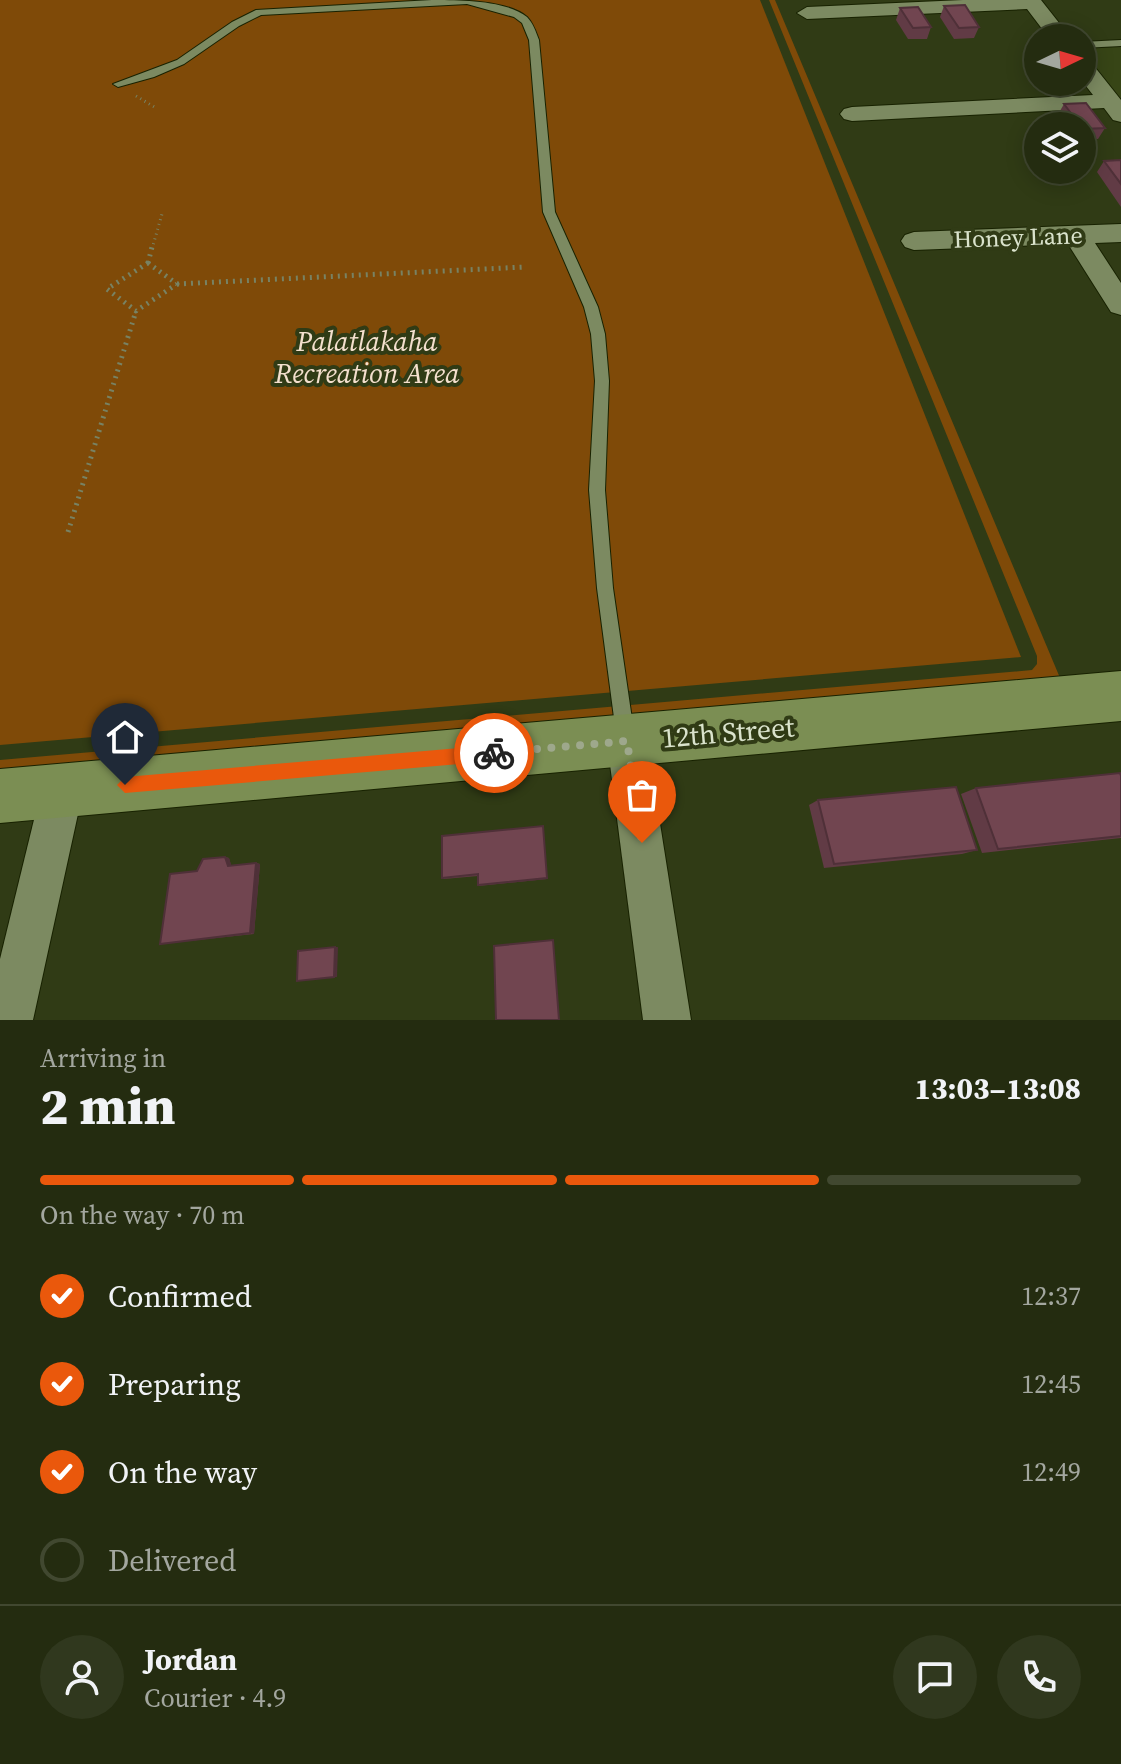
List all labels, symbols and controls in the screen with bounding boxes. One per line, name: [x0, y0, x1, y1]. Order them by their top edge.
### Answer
north arrow: [1024, 24, 1096, 96]
map controls: [1024, 24, 1096, 184]
button: layers: [1024, 112, 1096, 184]
street label: Honey Lane: [953, 218, 1083, 256]
park label: Palatlakaha Recreation Area: [273, 322, 460, 392]
pin: [91, 703, 159, 785]
street label: 12th Street: [660, 707, 797, 757]
courier: [454, 713, 534, 793]
icon: home: [103, 715, 147, 759]
icon: bike: [472, 731, 516, 775]
pin: [608, 761, 676, 843]
icon: bag: [620, 773, 664, 817]
text: Arriving in: [40, 1040, 166, 1076]
text: 13:03–13:08: [914, 1068, 1081, 1109]
text: 2 min: [40, 1070, 176, 1141]
text: On the way · 70 m: [40, 1197, 245, 1233]
icon: check: [40, 1274, 84, 1318]
text: Confirmed: [108, 1276, 252, 1317]
text: 12:37: [1021, 1278, 1081, 1314]
icon: check: [40, 1362, 84, 1406]
text: Preparing: [108, 1364, 241, 1405]
text: 12:45: [1021, 1366, 1081, 1402]
icon: check: [40, 1450, 84, 1494]
text: On the way: [108, 1452, 257, 1493]
text: 12:49: [1021, 1454, 1081, 1490]
text: Delivered: [108, 1540, 236, 1581]
button: person: [40, 1635, 124, 1719]
button: chat: [893, 1635, 977, 1719]
button: phone: [997, 1635, 1081, 1719]
text: Jordan: [144, 1639, 237, 1680]
text: Courier · 4.9: [144, 1680, 286, 1716]

